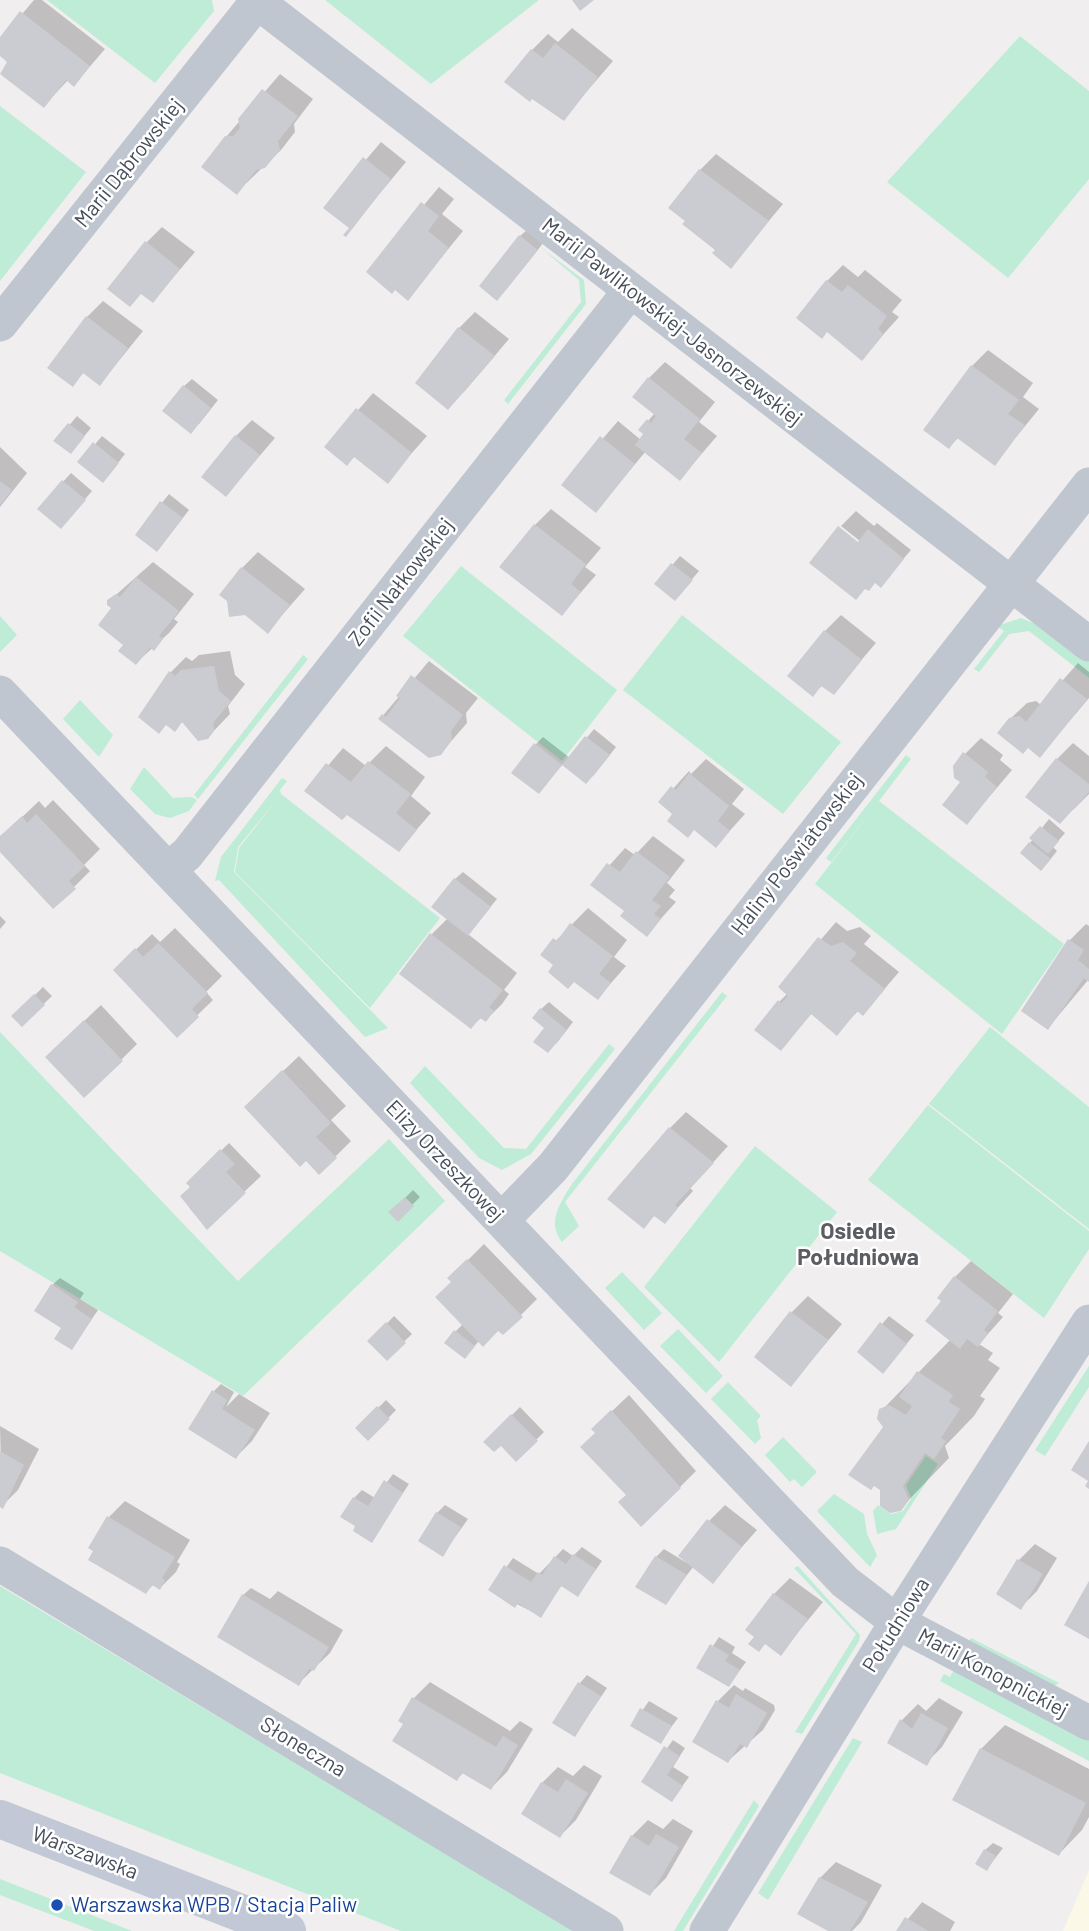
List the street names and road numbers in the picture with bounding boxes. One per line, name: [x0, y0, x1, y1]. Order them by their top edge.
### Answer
street label: Marii Dąbrowskiej: [69, 93, 189, 233]
street label: Marii Pawlikowskiej-Jasnorzewskiej: [537, 213, 807, 431]
street label: Zofii Nałkowskiej: [343, 513, 459, 651]
street label: Haliny Poświatowskiej: [726, 768, 868, 940]
street label: Elizy Orzeszkowej: [381, 1095, 509, 1227]
street label: Południowa: [857, 1573, 935, 1677]
street label: Marii Konopnickiej: [914, 1623, 1072, 1723]
street label: Słoneczna: [256, 1712, 350, 1782]
street label: Warszawska: [28, 1821, 142, 1885]

